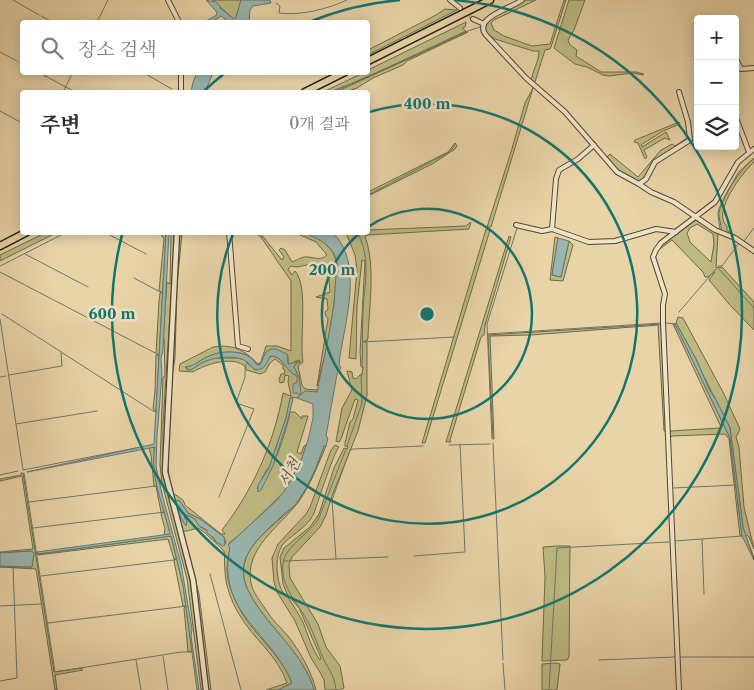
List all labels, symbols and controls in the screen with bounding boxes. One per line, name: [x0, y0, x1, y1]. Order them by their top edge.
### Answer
map controls: [694, 15, 739, 150]
button: +: [694, 15, 739, 60]
search box: [20, 20, 370, 75]
icon: search: [38, 34, 66, 62]
text: 장소 검색: [78, 38, 156, 61]
button: −: [694, 60, 739, 105]
text: 400 m: [404, 94, 450, 113]
button: layers: [694, 105, 739, 150]
text: 주변: [40, 112, 81, 137]
text: 0개 결과: [289, 113, 350, 133]
text: 200 m: [309, 260, 355, 279]
text: 600 m: [89, 304, 135, 323]
centre of rings: [418, 305, 436, 323]
water label: 서천: [274, 453, 305, 489]

